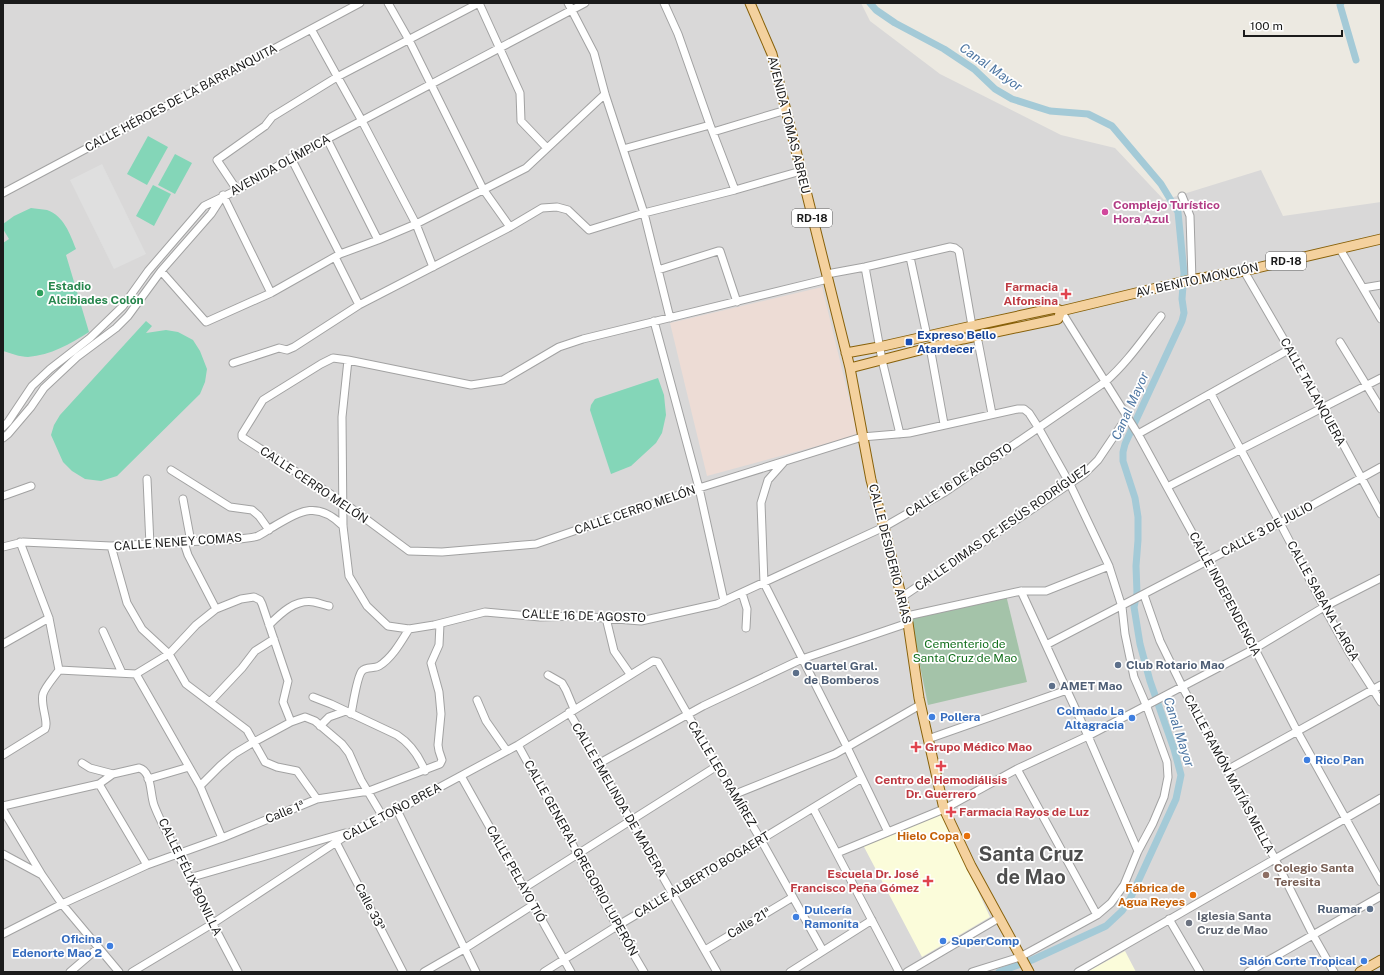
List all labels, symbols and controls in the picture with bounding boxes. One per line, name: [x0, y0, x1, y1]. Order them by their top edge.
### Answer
scale bar: [1244, 12, 1342, 38]
text: 100 m: [1250, 19, 1283, 33]
water label: Canal Mayor: [957, 40, 1025, 94]
street label: CALLE HÉROES DE LA BARRANQUITA: [83, 41, 280, 155]
street label: AVENIDA TOMAS ABREU: [765, 55, 813, 195]
street label: AVENIDA OLÍMPICA: [228, 131, 333, 198]
place label: Complejo Turístico Hora Azul: [1113, 198, 1220, 226]
marker: Complejo Turístico Hora Azul: [1100, 207, 1110, 217]
road number: RD-18: [792, 209, 832, 227]
road number: RD-18: [1266, 252, 1306, 270]
street label: AV. BENITO MONCIÓN: [1134, 260, 1260, 300]
place label: Estadio Alcibiades Colón: [48, 279, 144, 307]
place label: Farmacia Alfonsina: [1003, 280, 1058, 308]
marker: Estadio Alcibiades Colón: [35, 288, 45, 298]
marker: Farmacia Alfonsina: [1061, 289, 1071, 299]
place label: Expreso Bello Atardecer: [917, 328, 996, 356]
street label: CALLE TALANQUERA: [1277, 335, 1349, 449]
marker: Expreso Bello Atardecer: [904, 337, 914, 347]
water label: Canal Mayor: [1108, 370, 1152, 442]
street label: CALLE 16 DE AGOSTO: [903, 440, 1015, 520]
street label: CALLE CERRO MELÓN: [257, 444, 371, 526]
street label: CALLE DIMAS DE JESÚS RODRÍGUEZ: [912, 462, 1092, 594]
street label: CALLE CERRO MELÓN: [573, 483, 697, 537]
street label: CALLE DESIDERIO ARIAS: [866, 483, 914, 625]
street label: CALLE 3 DE JULIO: [1219, 499, 1316, 559]
street label: CALLE INDEPENDENCIA: [1186, 530, 1264, 659]
street label: CALLE NENEY COMAS: [114, 531, 242, 553]
street label: CALLE SABANA LARGA: [1284, 538, 1362, 664]
street label: CALLE 16 DE AGOSTO: [522, 607, 646, 625]
park label: Cementerio de Santa Cruz de Mao: [913, 637, 1018, 665]
place label: Club Rotario Mao: [1126, 658, 1225, 672]
place label: Cuartel Gral. de Bomberos: [804, 659, 879, 687]
marker: Club Rotario Mao: [1113, 660, 1123, 670]
marker: Cuartel Gral. de Bomberos: [791, 668, 801, 678]
place label: AMET Mao: [1060, 679, 1123, 693]
marker: AMET Mao: [1047, 681, 1057, 691]
street label: CALLE RAMÓN MATÍAS MELLA: [1181, 692, 1277, 856]
water label: Canal Mayor: [1161, 695, 1197, 769]
place label: Colmado La Altagracia: [1057, 704, 1124, 732]
place label: Pollera: [940, 710, 981, 724]
marker: Pollera: [927, 712, 937, 722]
marker: Colmado La Altagracia: [1127, 713, 1137, 723]
street label: CALLE LEO RAMÍREZ: [685, 719, 759, 830]
street label: CALLE EMELINDA DE MADERA: [569, 720, 669, 880]
place label: Grupo Médico Mao: [925, 740, 1032, 754]
marker: Grupo Médico Mao: [910, 741, 922, 753]
place label: Rico Pan: [1315, 753, 1364, 767]
marker: Rico Pan: [1302, 755, 1312, 765]
street label: CALLE GENERAL GREGORIO LUPERÓN: [521, 758, 641, 958]
marker: Centro de Hemodiálisis Dr. Guerrero: [935, 760, 947, 772]
place label: Centro de Hemodiálisis Dr. Guerrero: [875, 773, 1007, 801]
street label: CALLE TOÑO BREA: [340, 780, 444, 844]
street label: Calle 1ª: [263, 798, 307, 826]
place label: Farmacia Rayos de Luz: [959, 805, 1089, 819]
marker: Farmacia Rayos de Luz: [946, 807, 956, 817]
street label: CALLE FÉLIX BONILLA: [155, 816, 225, 938]
street label: CALLE PELAYO TIÓ: [484, 823, 549, 925]
street label: CALLE ALBERTO BOGAERT: [632, 829, 772, 921]
place label: Hielo Copa: [897, 829, 959, 843]
marker: Hielo Copa: [962, 831, 972, 841]
district label: Santa Cruz de Mao: [978, 842, 1084, 889]
place label: Colegio Santa Teresita: [1274, 861, 1354, 889]
place label: Escuela Dr. José Francisco Peña Gómez: [790, 867, 919, 895]
marker: Colegio Santa Teresita: [1261, 870, 1271, 880]
marker: Escuela Dr. José Francisco Peña Gómez: [922, 875, 934, 887]
street label: Calle 33ª: [352, 881, 388, 933]
place label: Fábrica de Agua Reyes: [1118, 881, 1185, 909]
marker: Fábrica de Agua Reyes: [1188, 890, 1198, 900]
place label: Ruamar: [1317, 902, 1362, 916]
place label: Dulcería Ramonita: [804, 903, 859, 931]
marker: Ruamar: [1365, 904, 1375, 914]
street label: Calle 21ª: [725, 905, 773, 941]
place label: Iglesia Santa Cruz de Mao: [1197, 909, 1272, 937]
marker: Dulcería Ramonita: [791, 912, 801, 922]
marker: Iglesia Santa Cruz de Mao: [1184, 918, 1194, 928]
place label: Oficina Edenorte Mao 2: [12, 932, 102, 960]
place label: SuperComp: [951, 934, 1019, 948]
marker: SuperComp: [938, 936, 948, 946]
marker: Oficina Edenorte Mao 2: [105, 941, 115, 951]
place label: Salón Corte Tropical: [1239, 954, 1356, 968]
marker: Salón Corte Tropical: [1359, 956, 1369, 966]

